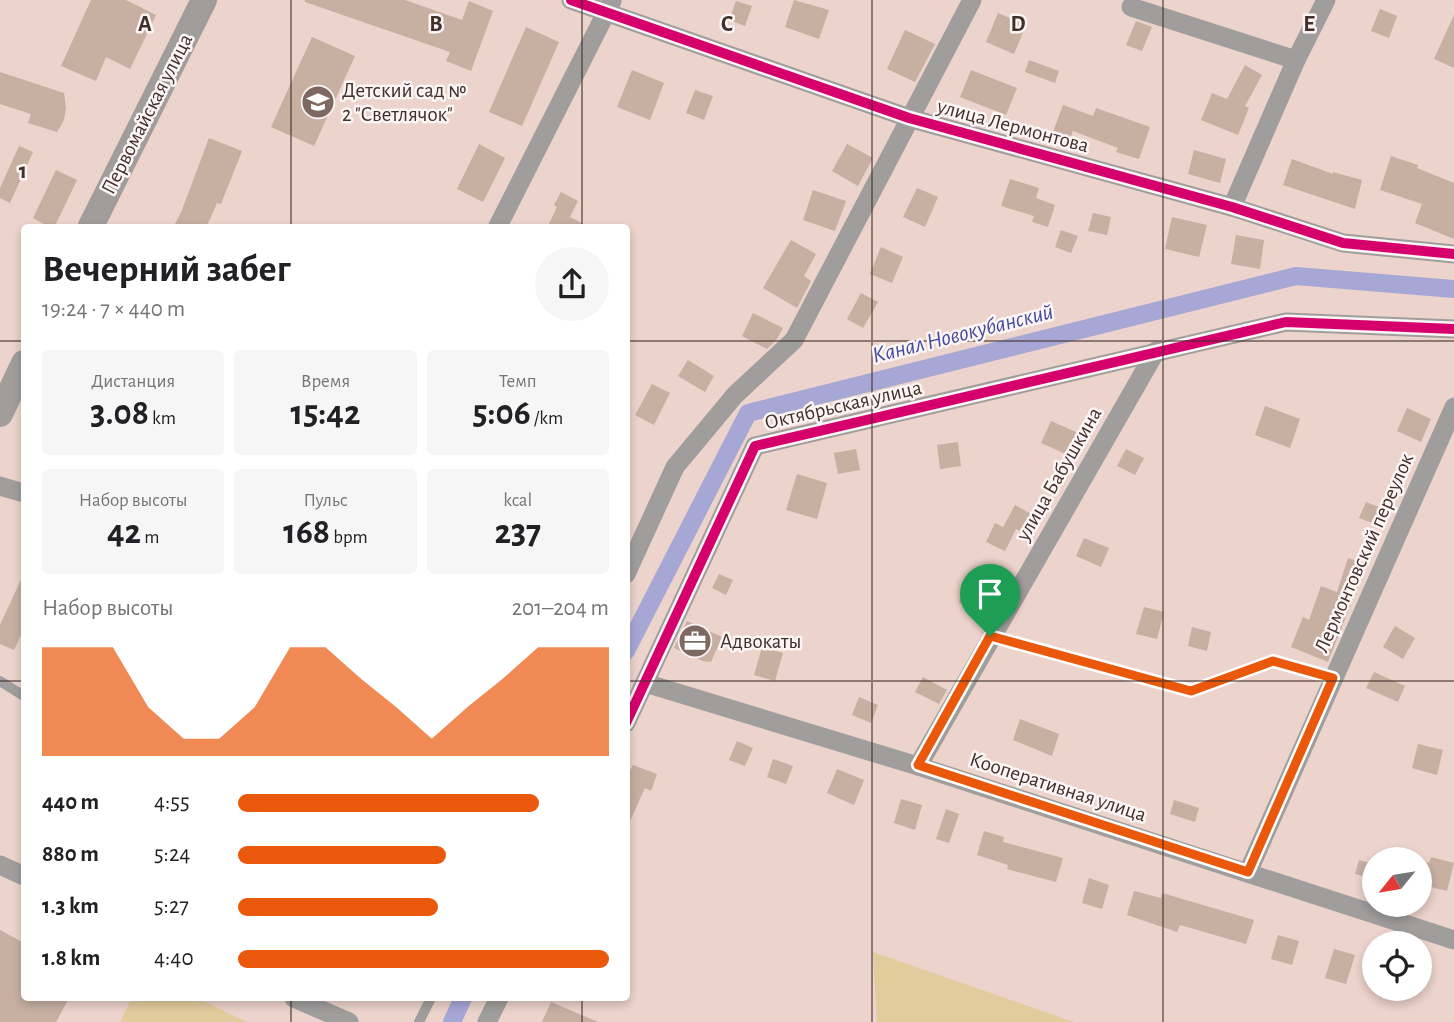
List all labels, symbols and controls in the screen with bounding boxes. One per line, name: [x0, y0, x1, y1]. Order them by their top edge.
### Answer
text: A: [138, 13, 152, 36]
text: B: [429, 13, 443, 36]
text: C: [721, 13, 733, 36]
text: D: [1010, 13, 1026, 36]
text: E: [1303, 13, 1315, 36]
street label: Первомайская улица: [97, 30, 197, 198]
place label: Детский сад № 2 "Светлячок": [342, 80, 466, 125]
school or university icon: Детский сад № 2 "Светлячок": [299, 83, 337, 121]
street label: улица Лермонтова: [934, 95, 1091, 156]
text: 1: [19, 160, 27, 183]
button: share: [535, 247, 609, 321]
text: Вечерний забег: [42, 251, 291, 289]
text: 19:24 · 7 × 440 m: [42, 298, 185, 321]
water label: Канал Новокубанский: [870, 300, 1056, 368]
text: Дистанция: [91, 372, 175, 391]
text: Время: [301, 372, 350, 391]
text: Темп: [499, 372, 537, 391]
street label: Октябрьская улица: [762, 377, 924, 433]
text: 3.08: [90, 396, 149, 431]
text: 15:42: [291, 396, 360, 431]
text: 5:06: [472, 396, 531, 431]
street label: улица Бабушкина: [1012, 403, 1106, 545]
text: km: [149, 409, 176, 428]
text: /km: [531, 409, 563, 428]
street label: Лермонтовский переулок: [1311, 450, 1418, 656]
text: Набор высоты: [79, 491, 187, 510]
text: Пульс: [303, 491, 348, 510]
text: kcal: [503, 491, 532, 510]
text: 42: [107, 515, 141, 550]
text: 168: [283, 515, 330, 550]
text: 237: [494, 515, 541, 550]
text: m: [141, 528, 159, 547]
text: bpm: [330, 528, 368, 547]
pin: [960, 564, 1020, 636]
icon: arrive: [971, 575, 1009, 613]
text: Набор высоты: [42, 597, 174, 620]
text: 201–204 m: [512, 597, 609, 620]
office icon: Адвокаты: [676, 622, 714, 660]
place label: Адвокаты: [720, 631, 802, 652]
street label: Кооперативная улица: [967, 749, 1149, 826]
text: 440 m: [42, 791, 99, 814]
text: 4:55: [154, 791, 190, 814]
text: 880 m: [42, 843, 99, 866]
text: 5:24: [154, 843, 190, 866]
north arrow: [1362, 847, 1432, 917]
map controls: [1362, 847, 1432, 1001]
text: 1.3 km: [42, 895, 99, 918]
text: 5:27: [154, 895, 189, 918]
button: locate: [1362, 931, 1432, 1001]
text: 1.8 km: [42, 947, 100, 970]
text: 4:40: [154, 947, 194, 970]

